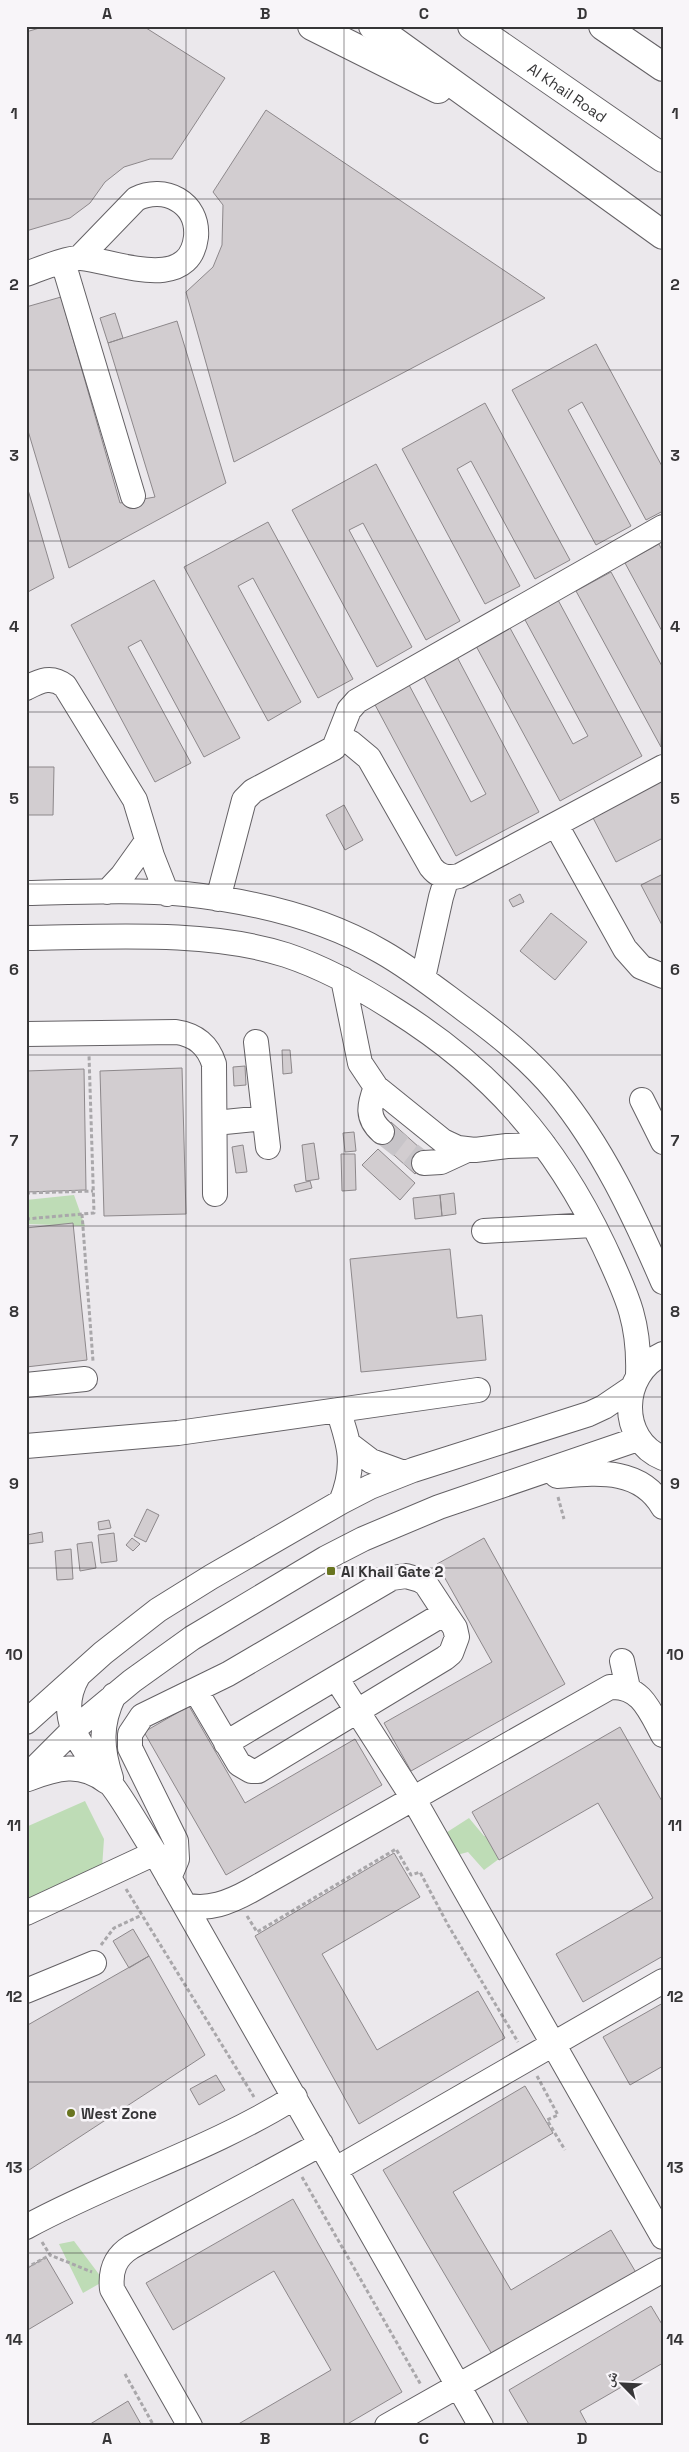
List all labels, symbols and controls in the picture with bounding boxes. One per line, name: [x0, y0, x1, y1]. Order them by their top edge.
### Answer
text: A: [102, 3, 112, 24]
text: B: [260, 3, 270, 24]
text: C: [419, 3, 429, 24]
text: D: [577, 3, 587, 24]
street label: Al Khail Road: [524, 58, 611, 126]
text: 1: [10, 103, 18, 124]
text: 1: [671, 103, 679, 124]
text: 2: [9, 274, 19, 295]
text: 2: [670, 274, 680, 295]
text: 3: [9, 445, 19, 466]
text: 3: [670, 445, 680, 466]
text: 4: [9, 616, 19, 637]
text: 4: [670, 616, 680, 637]
text: 5: [9, 788, 19, 809]
text: 5: [670, 788, 680, 809]
text: 6: [9, 959, 19, 980]
text: 6: [670, 959, 680, 980]
text: 7: [10, 1130, 19, 1151]
text: 7: [671, 1130, 680, 1151]
text: 8: [9, 1301, 19, 1322]
text: 8: [670, 1301, 680, 1322]
text: 9: [9, 1473, 19, 1494]
text: 9: [670, 1473, 680, 1494]
place label: Al Khail Gate 2: [341, 1562, 443, 1581]
marker: Al Khail Gate 2: [325, 1565, 337, 1577]
text: 10: [5, 1644, 23, 1665]
text: 10: [666, 1644, 684, 1665]
text: 11: [7, 1815, 21, 1836]
text: 11: [668, 1815, 682, 1836]
text: 12: [6, 1986, 22, 2007]
text: 12: [667, 1986, 683, 2007]
place label: West Zone: [81, 2104, 157, 2123]
marker: West Zone: [65, 2107, 77, 2119]
text: 13: [6, 2157, 23, 2178]
text: 13: [667, 2157, 684, 2178]
text: 14: [5, 2329, 23, 2350]
text: 14: [666, 2329, 684, 2350]
north arrow: [596, 2360, 646, 2410]
text: ش: [599, 2368, 621, 2389]
text: A: [102, 2428, 112, 2449]
text: B: [260, 2428, 270, 2449]
text: C: [419, 2428, 429, 2449]
text: D: [577, 2428, 587, 2449]

